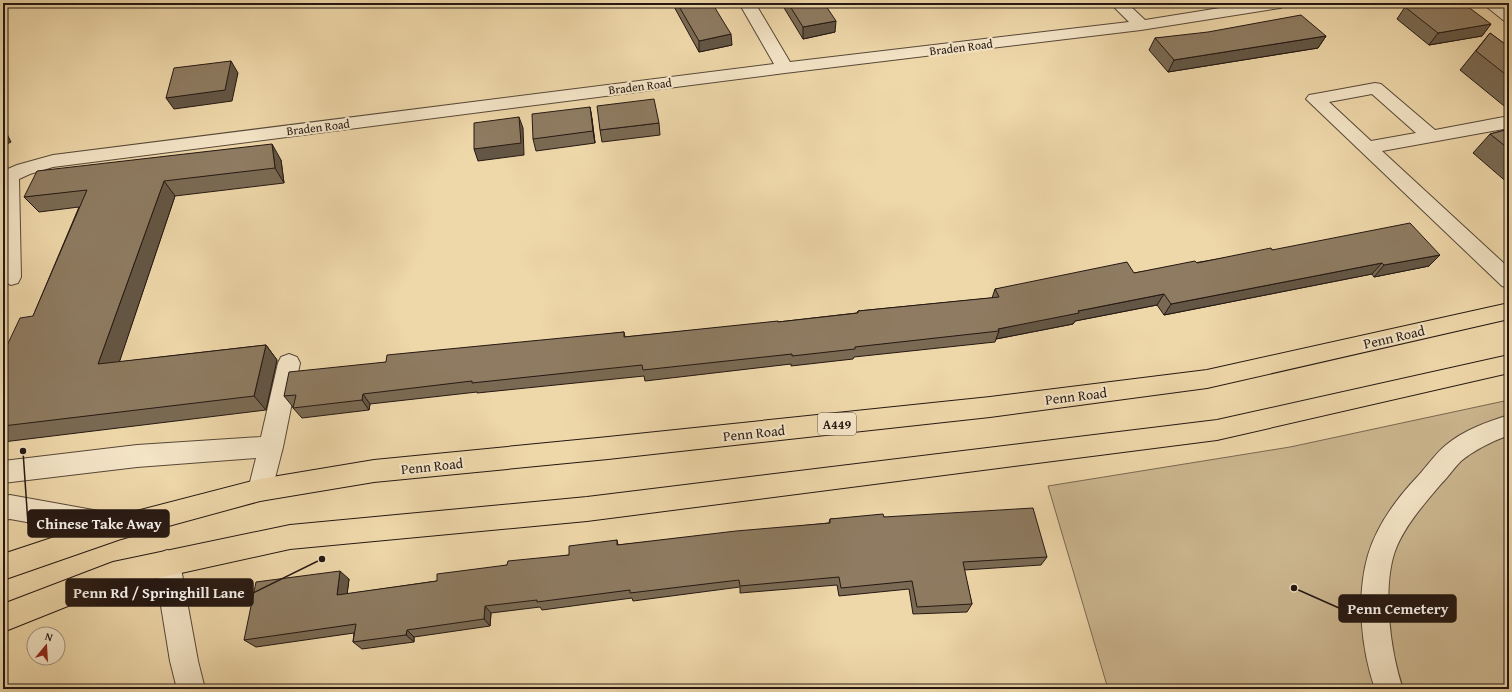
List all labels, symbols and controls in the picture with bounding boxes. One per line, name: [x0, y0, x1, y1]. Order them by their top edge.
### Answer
street label: Braden Road: [928, 35, 994, 59]
street label: Braden Road: [607, 74, 673, 98]
street label: Braden Road: [285, 115, 351, 139]
street label: Penn Road: [1361, 320, 1427, 354]
street label: Penn Road: [1044, 382, 1109, 410]
road number: A449: [818, 413, 856, 435]
street label: Penn Road: [722, 420, 786, 446]
street label: Penn Road: [400, 453, 464, 479]
callout: Chinese Take Away: [28, 510, 169, 537]
text: Chinese Take Away: [36, 513, 162, 534]
callout: Penn Rd / Springhill Lane: [66, 579, 253, 606]
text: Penn Rd / Springhill Lane: [73, 582, 245, 603]
callout: Penn Cemetery: [1339, 595, 1456, 622]
text: Penn Cemetery: [1348, 598, 1449, 619]
north arrow: [26, 626, 66, 666]
text: N: [43, 628, 56, 645]

